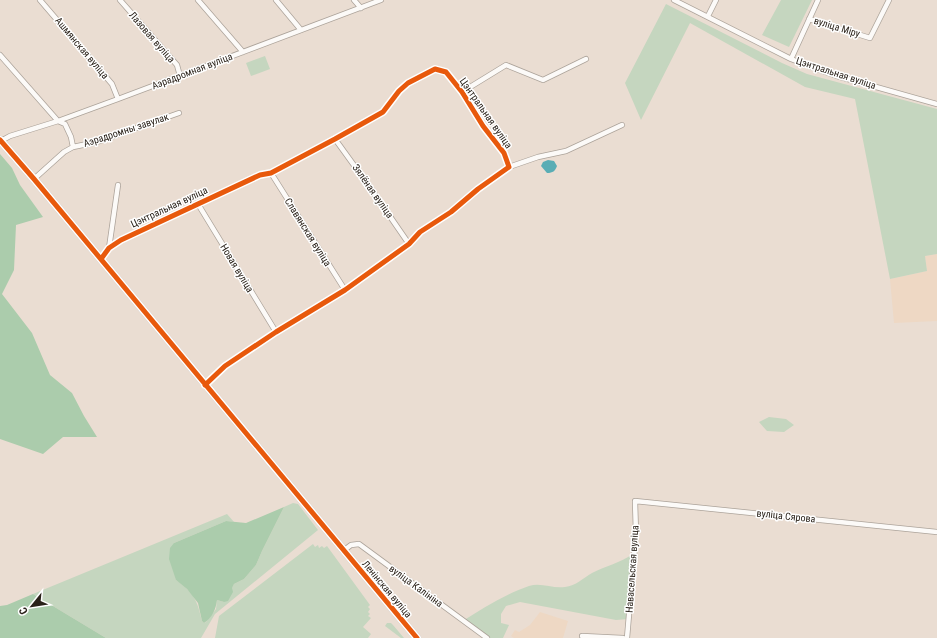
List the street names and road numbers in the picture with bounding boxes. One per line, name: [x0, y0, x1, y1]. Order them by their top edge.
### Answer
street label: Лазовая вуліца: [127, 9, 177, 65]
street label: Ашмянская вуліца: [53, 15, 111, 81]
street label: вуліца Міру: [813, 15, 861, 39]
street label: Аэрадромная вуліца: [150, 50, 234, 91]
street label: Цэнтральная вуліца: [795, 55, 878, 91]
street label: Цэнтральная вуліца: [458, 76, 515, 150]
street label: Аэрадромны завулак: [82, 111, 170, 149]
street label: Зялёная вуліца: [350, 162, 396, 220]
street label: Цэнтральная вуліца: [129, 184, 209, 230]
street label: Славянская вуліца: [283, 196, 333, 268]
street label: Новая вуліца: [218, 242, 256, 294]
street label: вуліца Сярова: [756, 507, 816, 525]
street label: Навасельская вуліца: [623, 525, 641, 613]
street label: Ленінская вуліца: [360, 558, 414, 620]
street label: вуліца Калініна: [387, 563, 445, 609]

